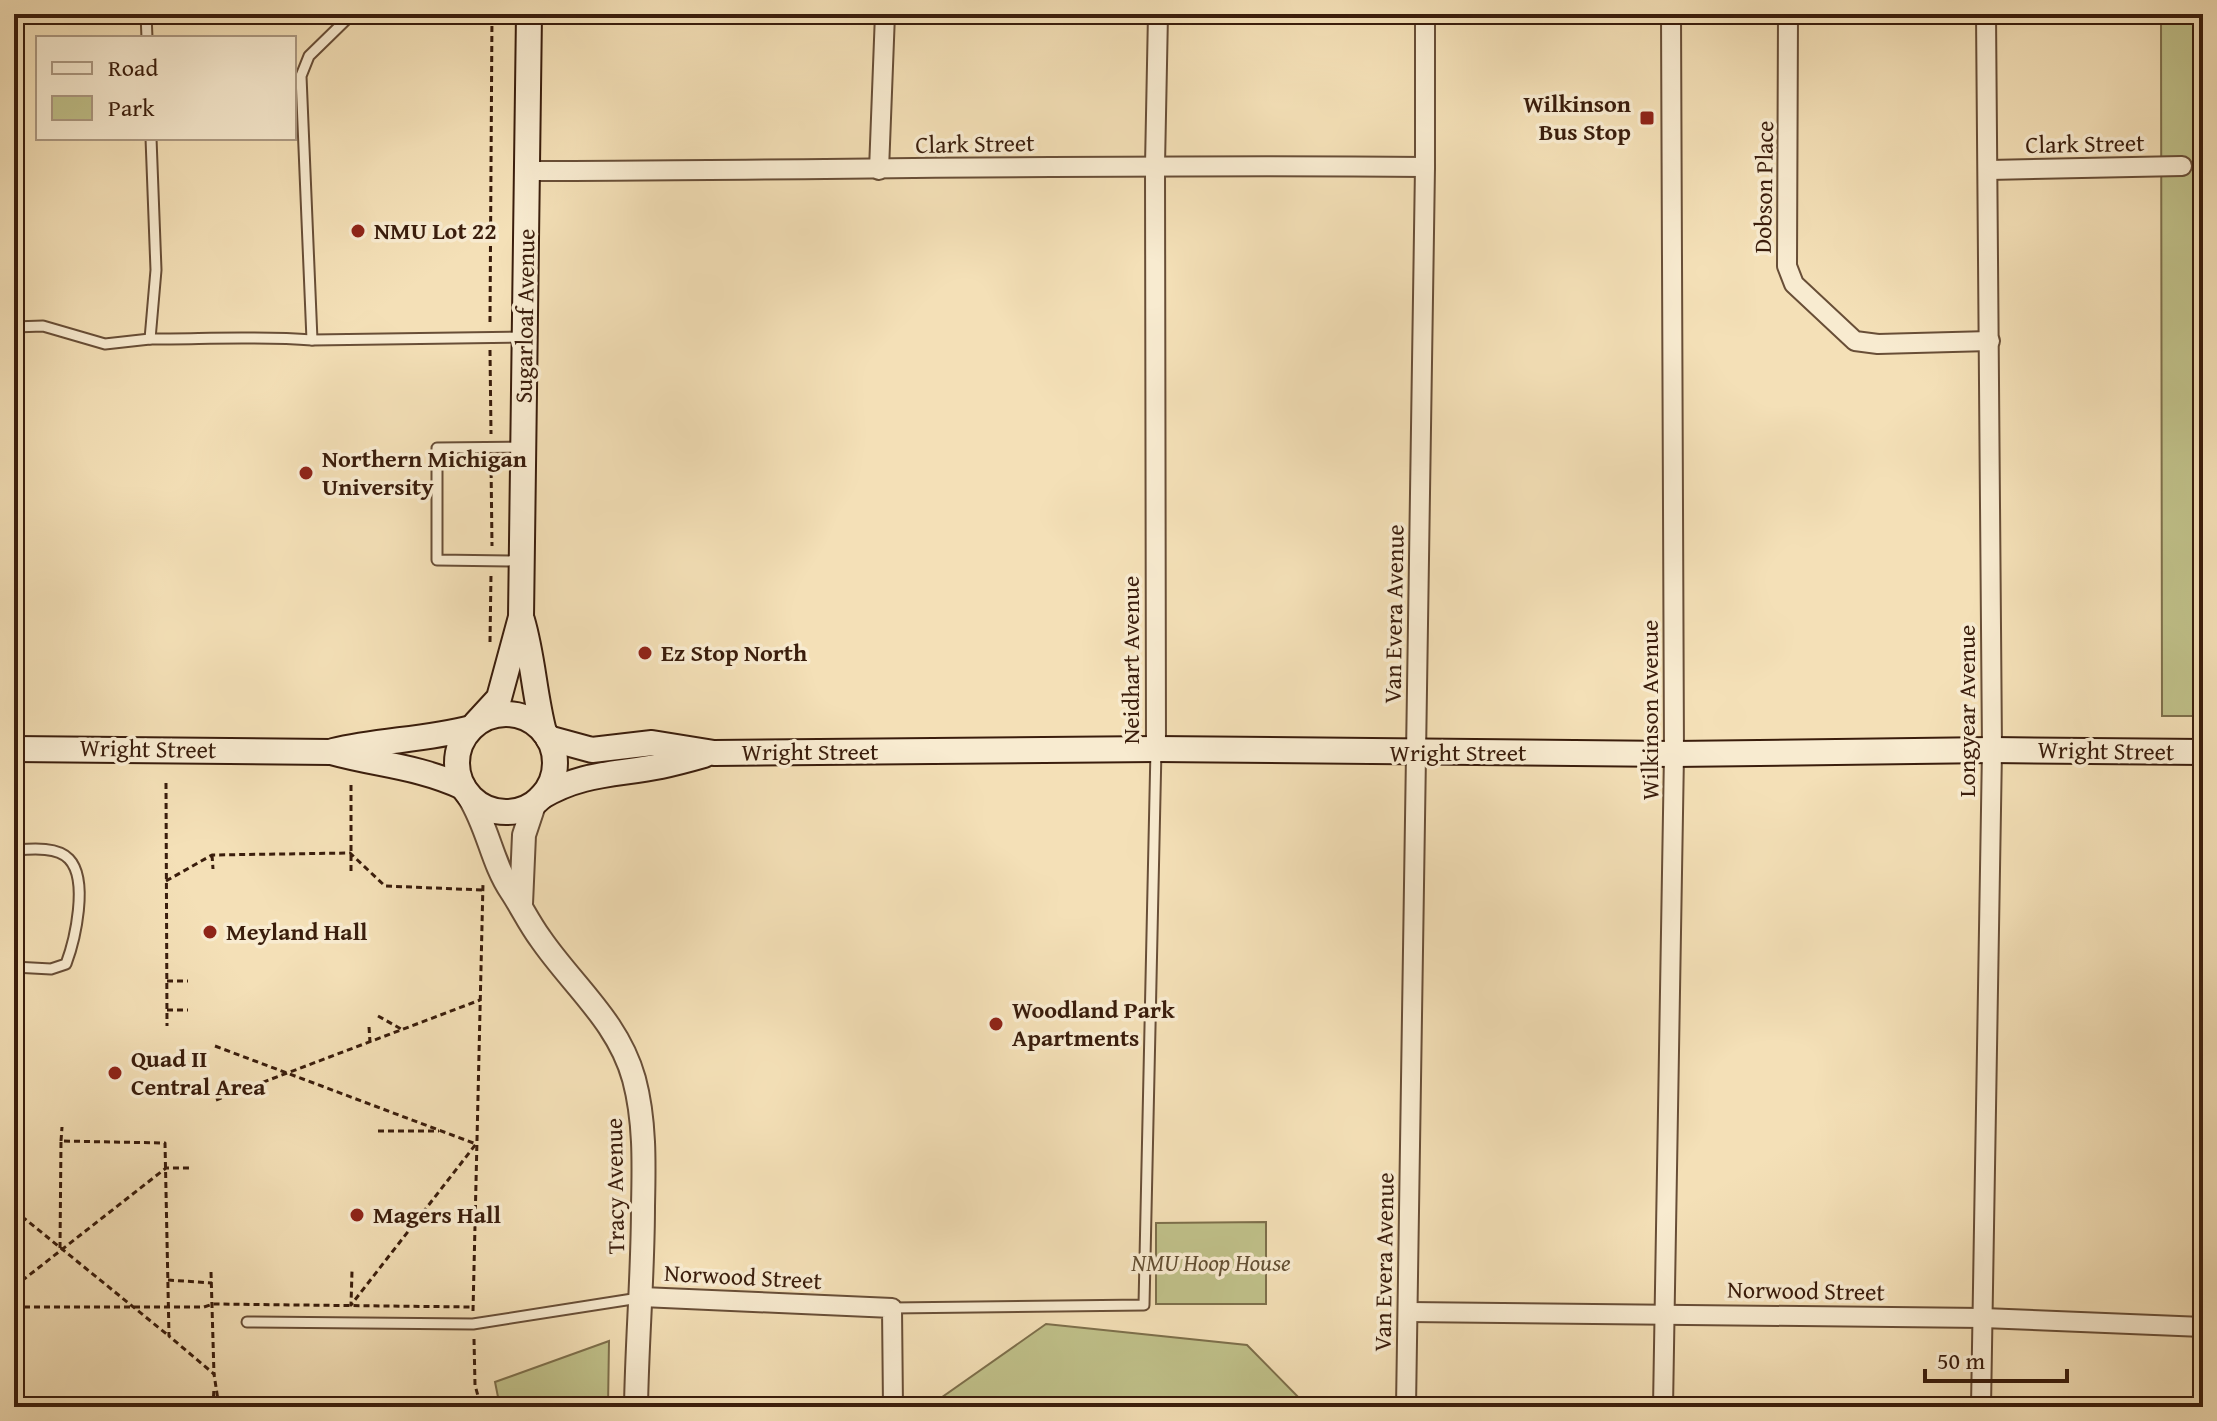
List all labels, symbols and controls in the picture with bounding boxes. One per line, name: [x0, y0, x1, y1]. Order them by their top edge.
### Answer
legend: [36, 36, 296, 140]
text: Road: [108, 50, 158, 85]
place label: Wilkinson Bus Stop: [1523, 86, 1631, 149]
text: Park: [108, 90, 155, 125]
marker: Wilkinson Bus Stop: [1638, 109, 1656, 127]
street label: Dobson Place: [1745, 120, 1782, 254]
street label: Clark Street: [915, 125, 1035, 162]
street label: Clark Street: [2025, 125, 2145, 162]
place label: NMU Lot 22: [374, 213, 497, 248]
marker: NMU Lot 22: [349, 222, 367, 240]
street label: Sugarloaf Avenue: [505, 228, 544, 404]
place label: Northern Michigan University: [322, 441, 527, 504]
marker: Northern Michigan University: [297, 464, 315, 482]
street label: Van Evera Avenue: [1374, 524, 1413, 704]
street label: Neidhart Avenue: [1113, 576, 1148, 744]
street label: Wilkinson Avenue: [1632, 620, 1667, 800]
street label: Longyear Avenue: [1949, 625, 1984, 797]
place label: Ez Stop North: [661, 635, 807, 670]
marker: Ez Stop North: [636, 644, 654, 662]
street label: Wright Street: [79, 730, 217, 767]
street label: Wright Street: [2037, 732, 2175, 769]
street label: Wright Street: [742, 734, 879, 769]
street label: Wright Street: [1390, 735, 1527, 770]
place label: Meyland Hall: [226, 914, 368, 949]
marker: Meyland Hall: [201, 923, 219, 941]
place label: Woodland Park Apartments: [1012, 992, 1175, 1055]
marker: Woodland Park Apartments: [987, 1015, 1005, 1033]
place label: Quad II Central Area: [131, 1041, 266, 1104]
marker: Quad II Central Area: [106, 1064, 124, 1082]
street label: Tracy Avenue: [596, 1118, 633, 1254]
street label: Van Evera Avenue: [1364, 1172, 1403, 1352]
place label: Magers Hall: [373, 1197, 501, 1232]
marker: Magers Hall: [348, 1206, 366, 1224]
park label: NMU Hoop House: [1130, 1245, 1291, 1280]
street label: Norwood Street: [663, 1255, 823, 1298]
street label: Norwood Street: [1727, 1272, 1886, 1309]
scale bar: [1925, 1333, 2067, 1383]
text: 50 m: [1937, 1343, 1985, 1378]

